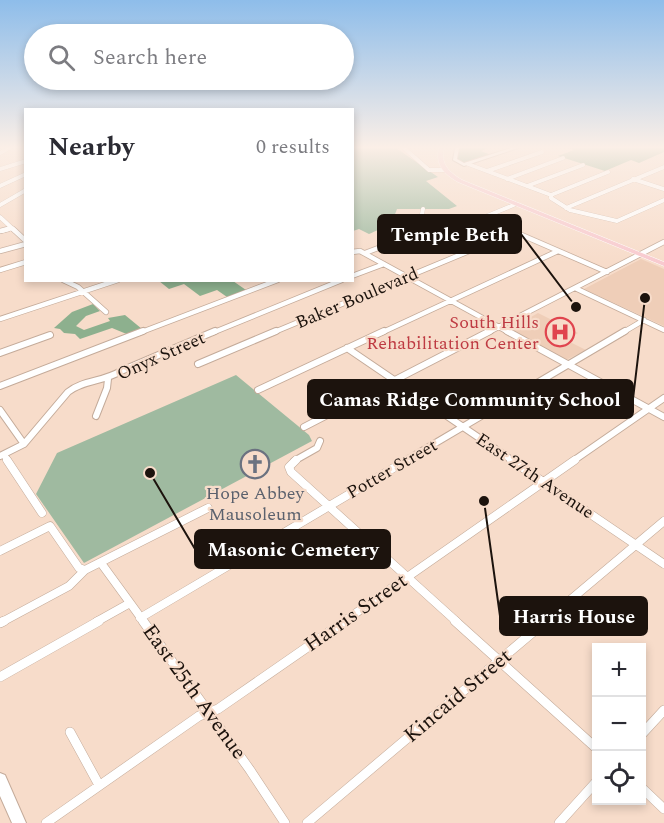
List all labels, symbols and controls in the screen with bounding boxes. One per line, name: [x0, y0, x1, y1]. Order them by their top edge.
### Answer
search box: [24, 24, 354, 90]
icon: search: [45, 41, 78, 74]
text: Search here: [93, 41, 207, 74]
text: Nearby: [48, 127, 134, 167]
text: 0 results: [256, 132, 330, 162]
callout: Temple Beth: [378, 215, 521, 253]
text: Temple Beth: [391, 220, 509, 250]
street label: Baker Boulevard: [291, 260, 423, 336]
place label: South Hills Rehabilitation Center: [366, 309, 539, 357]
hospital icon: South Hills Rehabilitation Center: [544, 316, 576, 348]
street label: Onyx Street: [113, 325, 209, 387]
callout: Camas Ridge Community School: [308, 380, 633, 418]
text: Camas Ridge Community School: [319, 385, 621, 415]
street label: East 27th Avenue: [470, 426, 600, 526]
street label: Potter Street: [341, 432, 443, 506]
church icon: Hope Abbey Mausoleum: [239, 448, 271, 480]
place label: Hope Abbey Mausoleum: [206, 480, 306, 528]
callout: Masonic Cemetery: [195, 530, 390, 568]
text: Masonic Cemetery: [207, 535, 380, 565]
street label: Harris Street: [298, 565, 414, 661]
callout: Harris House: [500, 597, 647, 635]
text: Harris House: [513, 602, 635, 632]
street label: East 25th Avenue: [134, 618, 254, 766]
street label: Kincaid Street: [397, 641, 519, 751]
map controls: [592, 643, 646, 805]
button: +: [592, 643, 646, 697]
button: −: [592, 697, 646, 751]
button: locate: [592, 751, 646, 805]

